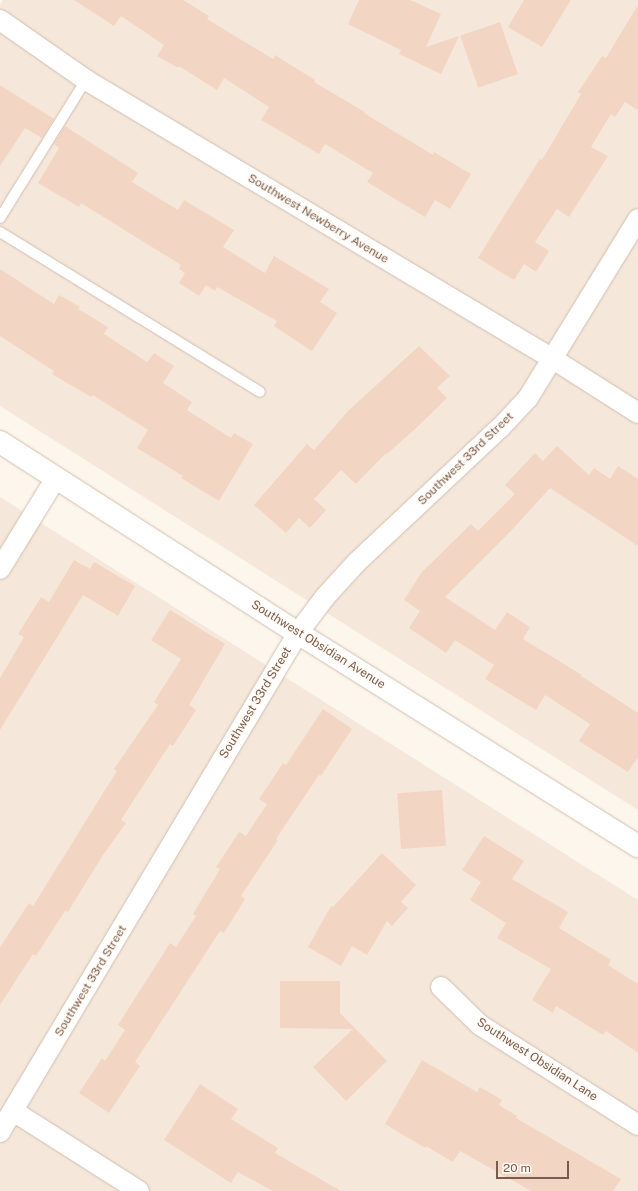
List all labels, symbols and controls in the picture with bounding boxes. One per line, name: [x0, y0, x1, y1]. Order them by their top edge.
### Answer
street label: Southwest Newberry Avenue: [245, 171, 391, 267]
street label: Southwest 33rd Street: [415, 410, 517, 508]
street label: Southwest Obsidian Avenue: [248, 598, 388, 692]
street label: Southwest 33rd Street: [217, 645, 295, 761]
street label: Southwest 33rd Street: [52, 923, 130, 1039]
street label: Southwest Obsidian Lane: [474, 1015, 600, 1105]
scale bar: [498, 1153, 571, 1179]
text: 20 m: [503, 1161, 531, 1175]

